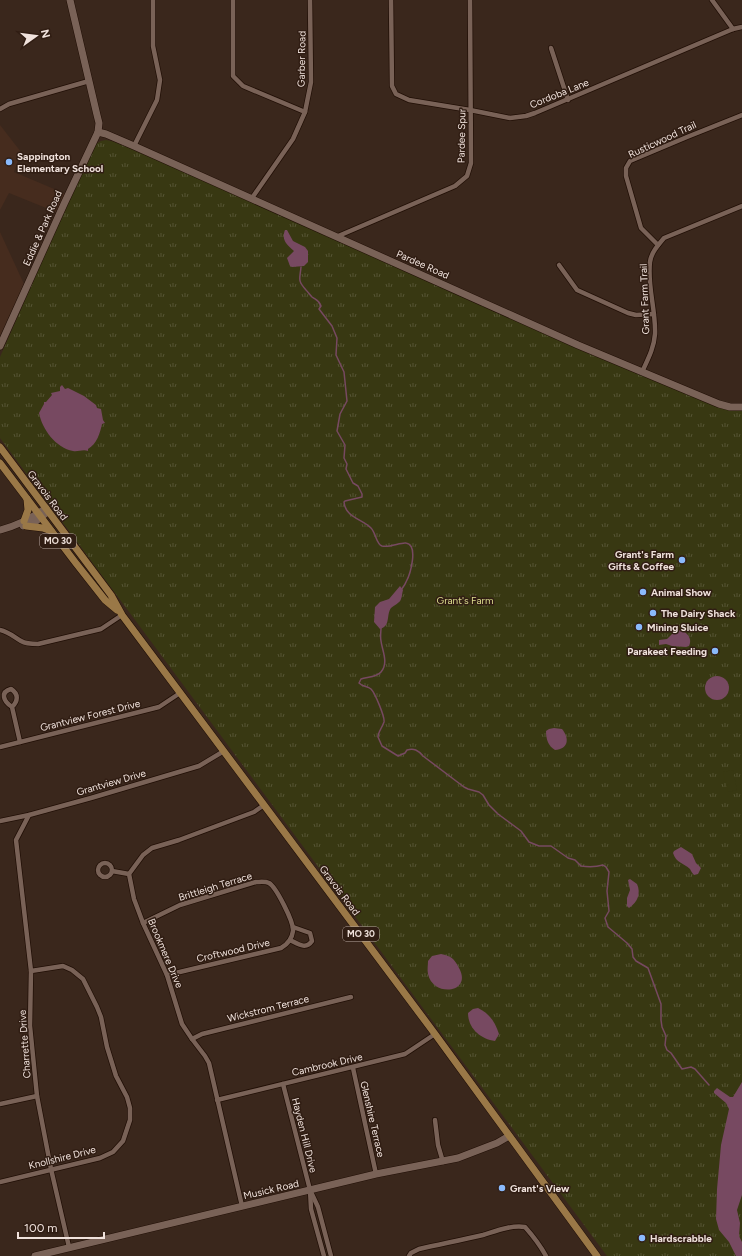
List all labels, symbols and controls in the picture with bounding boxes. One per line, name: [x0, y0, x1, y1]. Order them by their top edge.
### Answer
north arrow: [16, 16, 56, 56]
text: N: [38, 28, 53, 39]
street label: Garber Road: [295, 31, 308, 87]
street label: Cordoba Lane: [528, 75, 591, 111]
street label: Pardee Spur: [455, 108, 468, 163]
street label: Rusticwood Trail: [626, 118, 698, 161]
place label: Sappington Elementary School: [17, 150, 103, 175]
marker: Sappington Elementary School: [4, 157, 14, 167]
street label: Eddie & Park Road: [20, 188, 65, 268]
street label: Pardee Road: [394, 247, 451, 282]
street label: Grant Farm Trail: [637, 263, 652, 335]
street label: Gravois Road: [25, 468, 71, 523]
road number: MO 30: [40, 534, 76, 548]
place label: Grant's Farm Gifts & Coffee: [608, 548, 674, 573]
marker: Grant's Farm Gifts & Coffee: [677, 555, 687, 565]
place label: Animal Show: [651, 586, 712, 599]
marker: Animal Show: [638, 587, 648, 597]
park label: Grant's Farm: [437, 594, 493, 607]
place label: The Dairy Shack: [661, 607, 736, 620]
marker: The Dairy Shack: [648, 608, 658, 618]
place label: Mining Sluice: [647, 621, 709, 634]
marker: Mining Sluice: [634, 622, 644, 632]
place label: Parakeet Feeding: [627, 645, 707, 658]
marker: Parakeet Feeding: [710, 646, 720, 656]
street label: Grantview Forest Drive: [39, 697, 142, 734]
street label: Grantview Drive: [75, 766, 148, 799]
street label: Gravois Road: [317, 863, 363, 918]
street label: Brittleigh Terrace: [177, 869, 254, 904]
street label: Brookmere Drive: [145, 916, 186, 990]
road number: MO 30: [343, 927, 379, 941]
street label: Croftwood Drive: [195, 936, 271, 965]
street label: Wickstrom Terrace: [226, 992, 311, 1025]
street label: Charrette Drive: [16, 1009, 33, 1079]
street label: Cambrook Drive: [291, 1050, 364, 1079]
street label: Glenshire Terrace: [357, 1080, 388, 1159]
street label: Hayden Hill Drive: [289, 1096, 320, 1175]
street label: Knollshire Drive: [27, 1143, 98, 1172]
street label: Musick Road: [242, 1177, 300, 1202]
place label: Grant's View: [510, 1182, 570, 1195]
marker: Grant's View: [497, 1183, 507, 1193]
scale bar: [18, 1214, 104, 1240]
text: 100 m: [24, 1221, 58, 1235]
place label: Hardscrabble: [650, 1232, 712, 1245]
marker: Hardscrabble: [637, 1233, 647, 1243]

